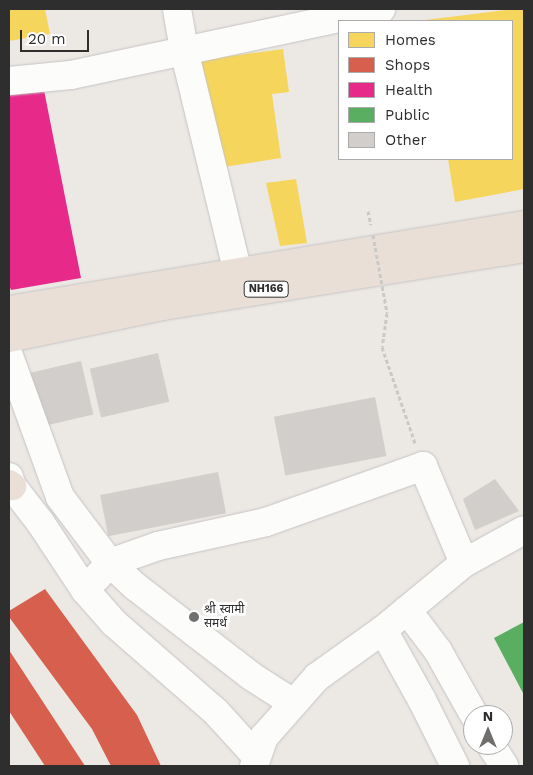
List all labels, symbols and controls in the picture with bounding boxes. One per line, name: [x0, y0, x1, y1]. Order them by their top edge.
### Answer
scale bar: [22, 20, 91, 52]
legend: [338, 20, 513, 160]
text: 20 m: [28, 30, 66, 48]
text: Homes: [385, 31, 436, 49]
text: Shops: [385, 56, 430, 74]
text: Health: [385, 81, 433, 99]
text: Public: [385, 106, 430, 124]
text: Other: [385, 131, 427, 149]
road number: NH166: [244, 280, 288, 298]
place label: श्री स्वामी समर्थ: [204, 603, 244, 631]
marker: श्री स्वामी समर्थ: [188, 611, 200, 623]
north arrow: [463, 705, 513, 755]
text: N: [483, 708, 493, 724]

